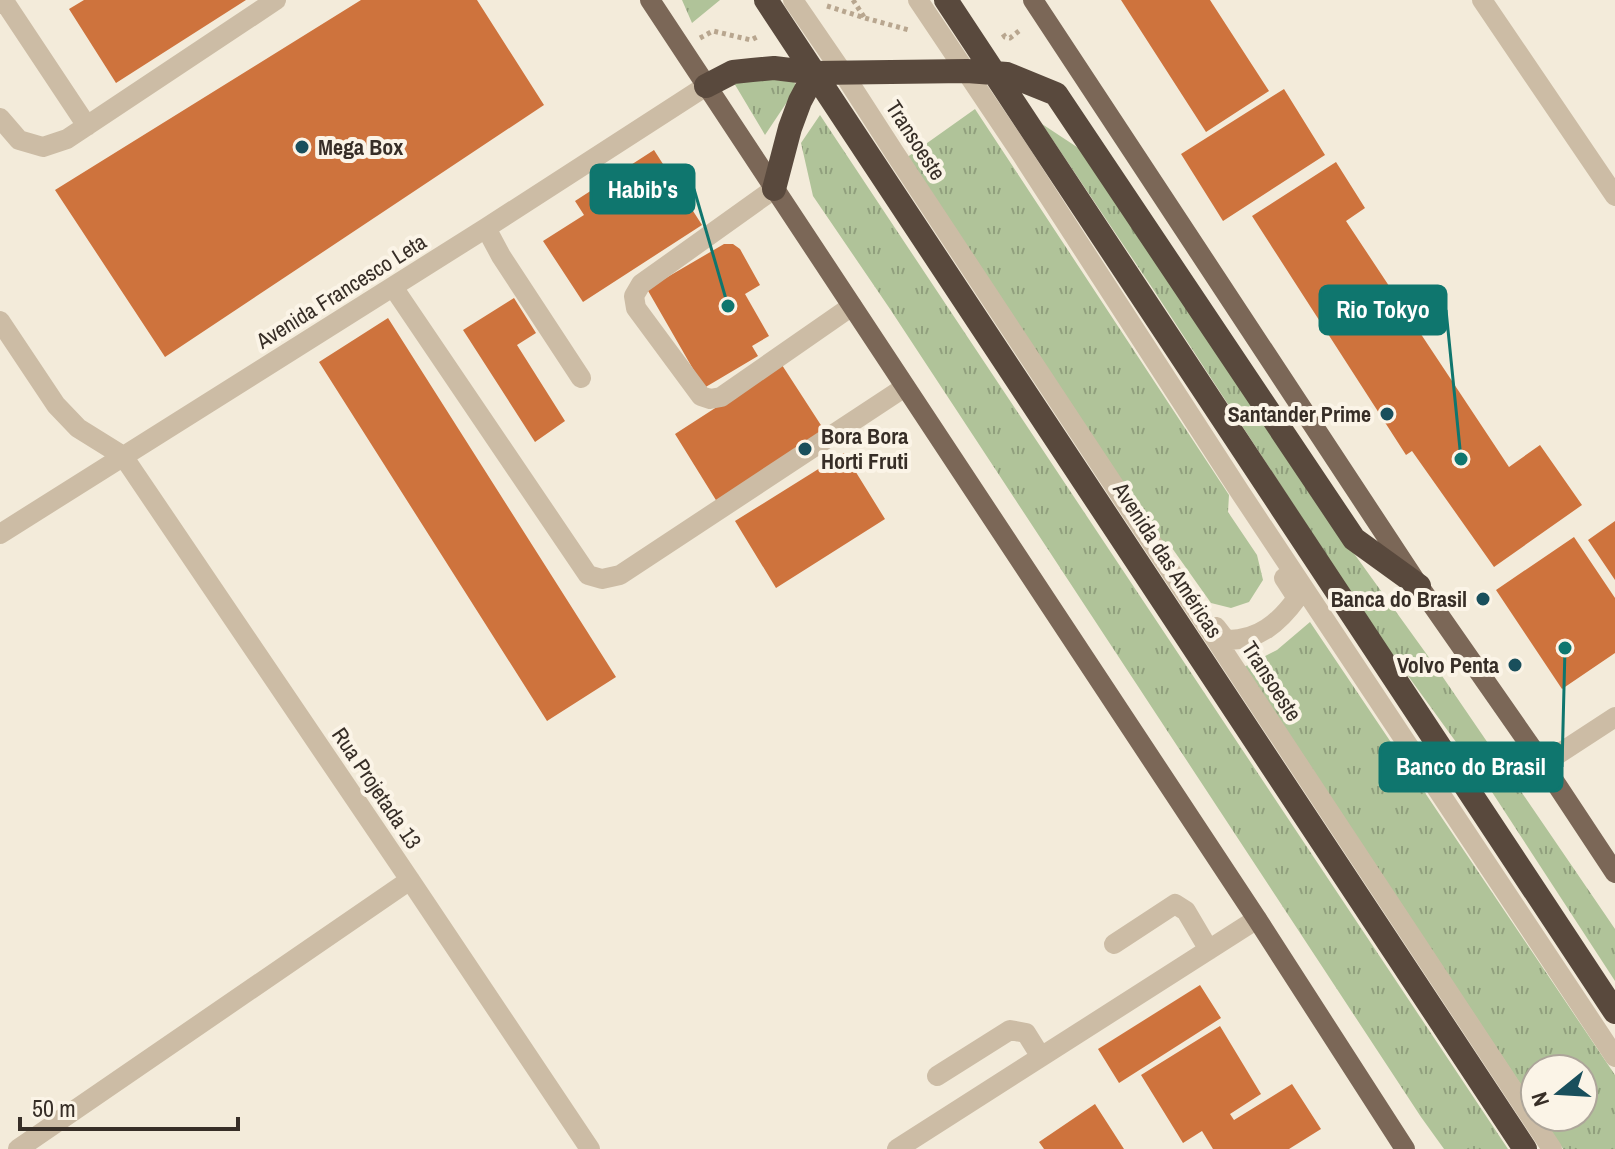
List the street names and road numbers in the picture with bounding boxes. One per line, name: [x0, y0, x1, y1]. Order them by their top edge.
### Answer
street label: Transoeste: [879, 94, 953, 186]
street label: Avenida Francesco Leta: [249, 227, 432, 356]
street label: Avenida das Américas: [1106, 475, 1230, 644]
street label: Transoeste: [1235, 635, 1309, 727]
street label: Rua Projetada 13: [325, 721, 429, 855]

